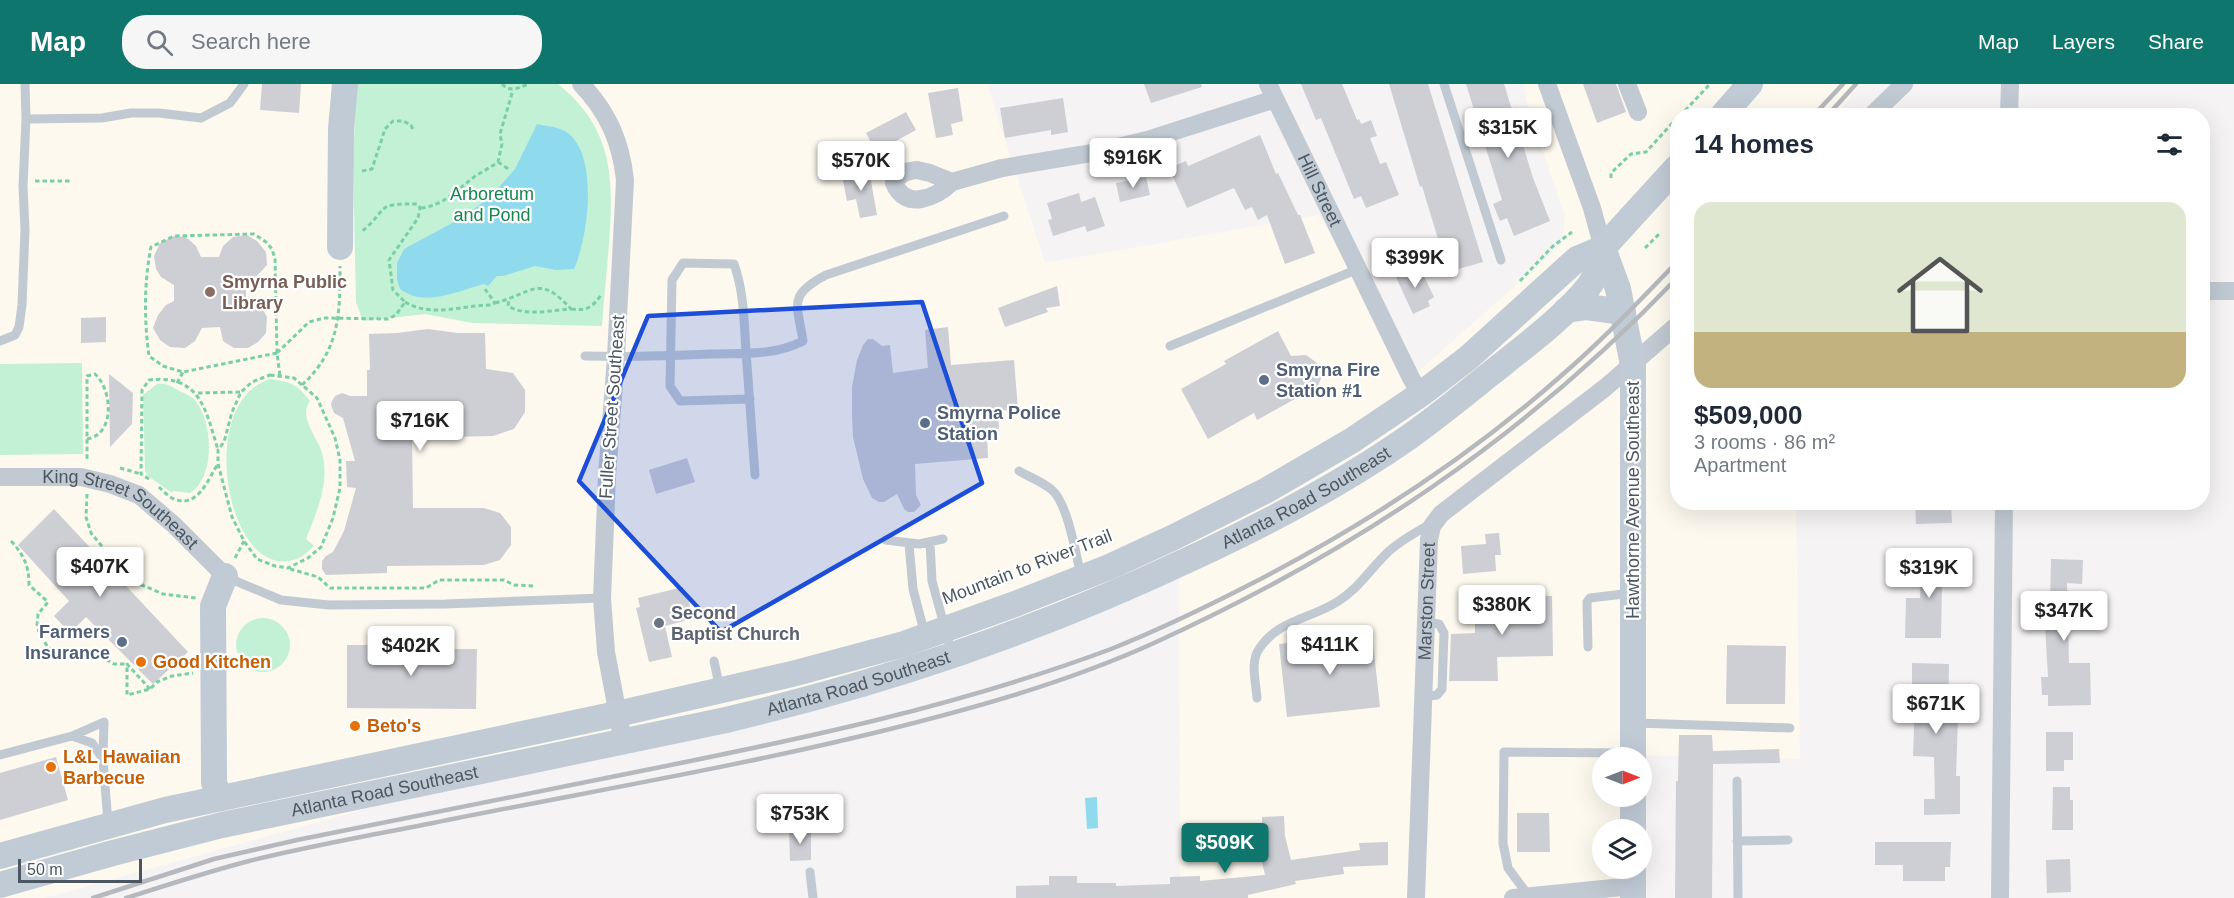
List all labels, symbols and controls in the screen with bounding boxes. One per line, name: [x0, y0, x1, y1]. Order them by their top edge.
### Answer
search box: [122, 15, 542, 69]
text: Map: [30, 26, 86, 57]
icon: search: [143, 26, 176, 59]
text: Search here: [191, 29, 311, 54]
text: Map: [1978, 30, 2019, 53]
text: Layers: [2052, 30, 2115, 53]
text: Share: [2148, 30, 2204, 53]
pin: $315K: [1466, 108, 1550, 159]
text: $315K: [1479, 116, 1537, 138]
icon: filters: [2153, 128, 2186, 161]
text: 14 homes: [1694, 129, 1814, 159]
pin: $916K: [1091, 138, 1175, 189]
pin: $570K: [819, 141, 903, 192]
text: $916K: [1104, 146, 1162, 168]
text: $570K: [832, 149, 890, 171]
street label: Hill Street: [1294, 151, 1346, 230]
park label: Arboretum and Pond: [450, 184, 534, 225]
pin: $399K: [1373, 238, 1457, 289]
icon: home: [1886, 241, 1994, 349]
text: $399K: [1386, 246, 1444, 268]
place label: Smyrna Public Library: [222, 272, 347, 313]
marker: Smyrna Public Library: [203, 285, 217, 299]
street label: Fuller Street Southeast: [596, 314, 628, 500]
place label: Smyrna Fire Station #1: [1276, 360, 1380, 401]
marker: Smyrna Fire Station #1: [1257, 373, 1271, 387]
street label: Hawthorne Avenue Southeast: [1623, 381, 1643, 619]
text: $509,000: [1694, 400, 1802, 430]
pin: $716K: [378, 401, 462, 452]
place label: Smyrna Police Station: [937, 403, 1061, 444]
text: $716K: [391, 409, 449, 431]
marker: Smyrna Police Station: [918, 416, 932, 430]
text: 3 rooms · 86 m²: [1694, 431, 1835, 453]
street label: Atlanta Road Southeast: [1218, 443, 1394, 553]
text: Apartment: [1694, 454, 1786, 476]
street label: King Street Southeast: [42, 467, 202, 553]
street label: Mountain to River Trail: [939, 525, 1115, 609]
street label: Marston Street: [1415, 542, 1439, 661]
pin: $407K: [58, 547, 142, 598]
pin: $319K: [1887, 548, 1971, 599]
text: $407K: [71, 555, 129, 577]
text: $319K: [1900, 556, 1958, 578]
pin: $380K: [1460, 585, 1544, 636]
pin: $347K: [2022, 591, 2106, 642]
text: $380K: [1473, 593, 1531, 615]
text: $347K: [2035, 599, 2093, 621]
place label: Second Baptist Church: [671, 603, 800, 644]
marker: Second Baptist Church: [652, 616, 666, 630]
place label: Farmers Insurance: [25, 622, 110, 663]
pin: $411K: [1288, 625, 1372, 676]
pin: $402K: [369, 626, 453, 677]
text: $411K: [1301, 633, 1359, 655]
text: $402K: [382, 634, 440, 656]
marker: Farmers Insurance: [115, 635, 129, 649]
street label: Atlanta Road Southeast: [764, 647, 953, 720]
place label: Good Kitchen: [153, 652, 271, 672]
marker: Good Kitchen: [134, 655, 148, 669]
pin: $671K: [1894, 684, 1978, 735]
text: $671K: [1907, 692, 1965, 714]
place label: Beto's: [367, 716, 421, 736]
marker: Beto's: [348, 719, 362, 733]
place label: L&L Hawaiian Barbecue: [63, 747, 181, 788]
north arrow: [1592, 747, 1652, 807]
map controls: [1592, 747, 1652, 879]
marker: L&L Hawaiian Barbecue: [44, 760, 58, 774]
street label: Atlanta Road Southeast: [289, 762, 480, 820]
pin: $753K: [758, 794, 842, 845]
text: $753K: [771, 802, 829, 824]
button: layers: [1592, 819, 1652, 879]
pin: $509K: [1183, 823, 1267, 874]
text: $509K: [1196, 831, 1254, 853]
scale bar: [18, 856, 142, 884]
text: 50 m: [27, 861, 63, 878]

